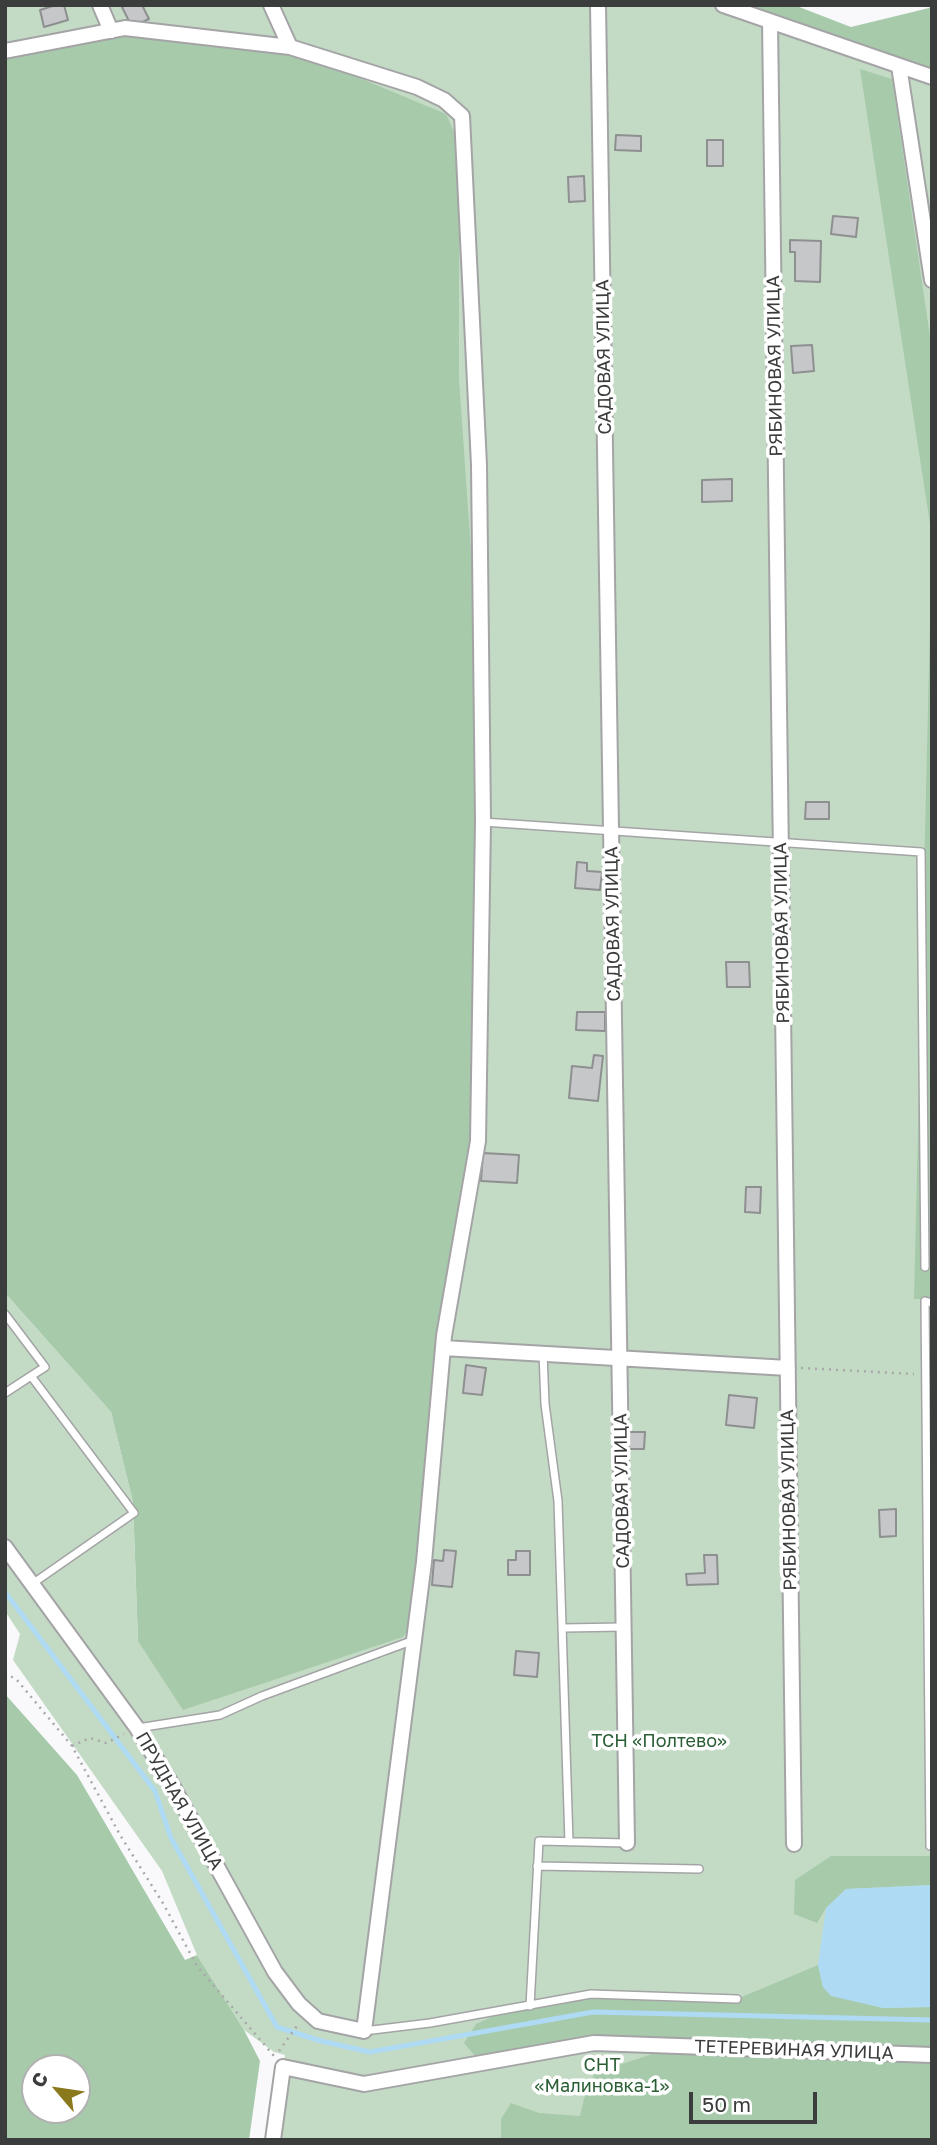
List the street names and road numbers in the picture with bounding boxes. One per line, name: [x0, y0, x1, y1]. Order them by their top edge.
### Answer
street label: РЯБИНОВАЯ УЛИЦА: [763, 275, 787, 457]
street label: САДОВАЯ УЛИЦА: [592, 279, 616, 435]
street label: РЯБИНОВАЯ УЛИЦА: [770, 842, 794, 1024]
street label: САДОВАЯ УЛИЦА: [601, 846, 625, 1002]
street label: РЯБИНОВАЯ УЛИЦА: [777, 1409, 801, 1591]
street label: САДОВАЯ УЛИЦА: [610, 1413, 634, 1569]
street label: ПРУДНАЯ УЛИЦА: [131, 1728, 227, 1874]
street label: ТЕТЕРЕВИНАЯ УЛИЦА: [694, 2036, 894, 2064]

